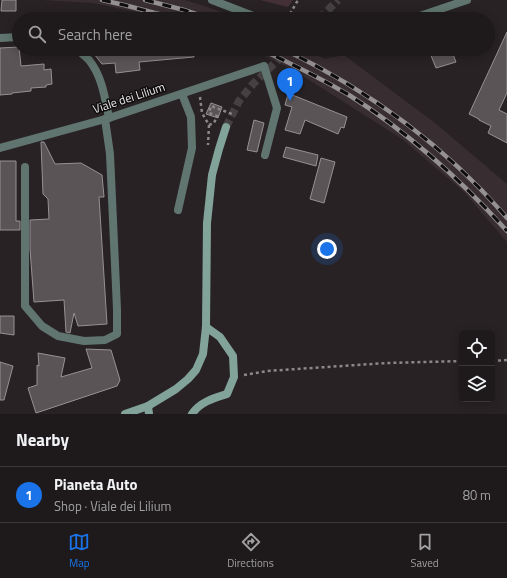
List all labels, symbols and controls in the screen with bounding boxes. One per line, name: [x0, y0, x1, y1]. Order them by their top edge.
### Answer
search box: [12, 12, 495, 56]
icon: search: [26, 23, 48, 45]
text: Search here: [58, 23, 132, 46]
pin: 1: [277, 68, 303, 101]
street label: Viale dei Lilium: [90, 77, 167, 118]
your location: [317, 239, 337, 259]
map controls: [459, 330, 495, 402]
button: locate: [459, 330, 495, 366]
button: layers: [459, 366, 495, 402]
text: Nearby: [16, 427, 69, 453]
text: Pianeta Auto: [54, 473, 138, 496]
text: 1: [25, 485, 33, 505]
text: 80 m: [463, 485, 491, 505]
text: Shop · Viale dei Lilium: [54, 496, 171, 516]
tab: Map: [68, 531, 90, 571]
tab: Directions: [227, 531, 274, 571]
tab: Saved: [411, 531, 439, 571]

